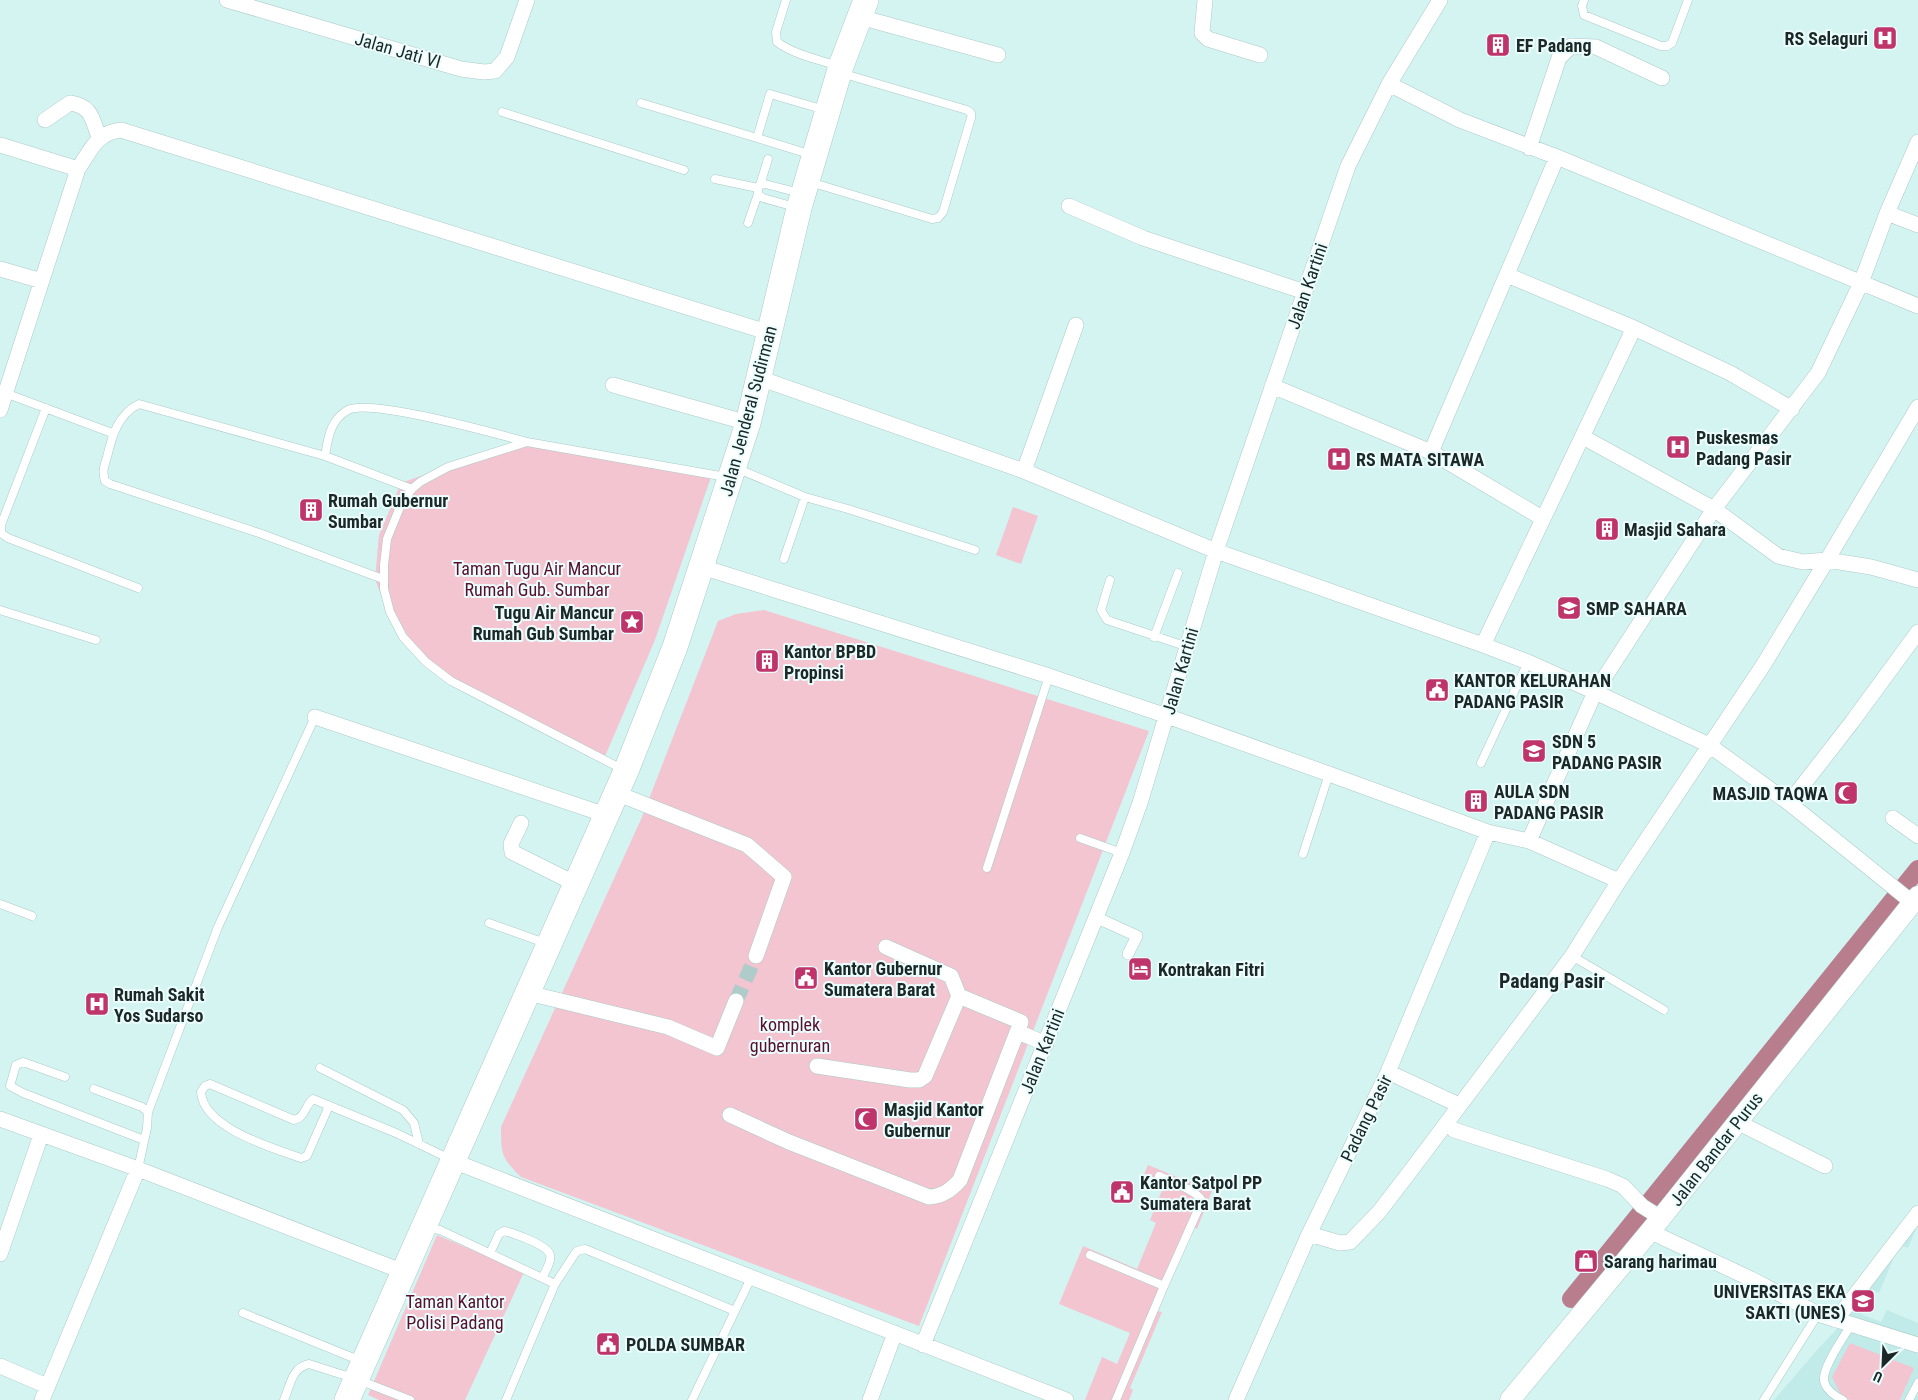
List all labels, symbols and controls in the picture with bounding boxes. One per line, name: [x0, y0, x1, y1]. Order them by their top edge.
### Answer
hospital icon: RS Selaguri: [1872, 25, 1898, 51]
street label: Jalan Jati VI: [353, 28, 443, 72]
place label: RS Selaguri: [1784, 28, 1868, 49]
building icon: EF Padang: [1485, 32, 1511, 58]
place label: EF Padang: [1516, 35, 1592, 56]
street label: Jalan Kartini: [1282, 240, 1332, 332]
street label: Jalan Jenderal Sudirman: [715, 323, 781, 499]
place label: Puskesmas Padang Pasir: [1696, 427, 1791, 469]
hospital icon: Puskesmas Padang Pasir: [1665, 434, 1691, 460]
hospital icon: RS MATA SITAWA: [1326, 446, 1352, 472]
place label: RS MATA SITAWA: [1356, 449, 1484, 470]
place label: Rumah Gubernur Sumbar: [328, 490, 448, 532]
building icon: Rumah Gubernur Sumbar: [298, 497, 324, 523]
building icon: Masjid Sahara: [1594, 516, 1620, 542]
place label: Masjid Sahara: [1624, 519, 1726, 540]
park label: Taman Tugu Air Mancur Rumah Gub. Sumbar: [453, 558, 622, 600]
school or university icon: SMP SAHARA: [1556, 595, 1582, 621]
place label: SMP SAHARA: [1586, 598, 1687, 619]
place label: Tugu Air Mancur Rumah Gub Sumbar: [473, 602, 614, 644]
place icon: Tugu Air Mancur Rumah Gub Sumbar: [619, 609, 645, 635]
street label: Jalan Kartini: [1158, 625, 1202, 717]
place label: Kantor BPBD Propinsi: [784, 641, 876, 683]
building icon: Kantor BPBD Propinsi: [754, 648, 780, 674]
place label: KANTOR KELURAHAN PADANG PASIR: [1454, 670, 1611, 712]
public building icon: KANTOR KELURAHAN PADANG PASIR: [1424, 677, 1450, 703]
place label: SDN 5 PADANG PASIR: [1552, 731, 1662, 773]
school or university icon: SDN 5 PADANG PASIR: [1521, 738, 1547, 764]
mosque icon: MASJID TAQWA: [1833, 780, 1859, 806]
place label: AULA SDN PADANG PASIR: [1494, 781, 1604, 823]
place label: MASJID TAQWA: [1712, 783, 1828, 804]
building icon: AULA SDN PADANG PASIR: [1463, 788, 1489, 814]
hotel icon: Kontrakan Fitri: [1127, 956, 1153, 982]
place label: Kantor Gubernur Sumatera Barat: [824, 958, 942, 1000]
place label: Kontrakan Fitri: [1158, 959, 1264, 980]
public building icon: Kantor Gubernur Sumatera Barat: [793, 965, 819, 991]
district label: Padang Pasir: [1499, 969, 1605, 993]
place label: Rumah Sakit Yos Sudarso: [114, 984, 205, 1026]
hospital icon: Rumah Sakit Yos Sudarso: [84, 991, 110, 1017]
street label: Jalan Kartini: [1015, 1006, 1069, 1096]
park label: komplek gubernuran: [750, 1014, 830, 1056]
street label: Padang Pasir: [1336, 1071, 1396, 1165]
street label: Jalan Bandar Purus: [1665, 1088, 1767, 1210]
place label: Masjid Kantor Gubernur: [884, 1099, 984, 1141]
mosque icon: Masjid Kantor Gubernur: [853, 1106, 879, 1132]
place label: Kantor Satpol PP Sumatera Barat: [1140, 1172, 1262, 1214]
public building icon: Kantor Satpol PP Sumatera Barat: [1109, 1179, 1135, 1205]
shop icon: Sarang harimau: [1573, 1248, 1599, 1274]
place label: Sarang harimau: [1604, 1251, 1717, 1272]
place label: UNIVERSITAS EKA SAKTI (UNES): [1713, 1281, 1846, 1324]
school or university icon: UNIVERSITAS EKA SAKTI (UNES): [1850, 1288, 1876, 1314]
park label: Taman Kantor Polisi Padang: [406, 1291, 505, 1333]
public building icon: POLDA SUMBAR: [595, 1331, 621, 1357]
place label: POLDA SUMBAR: [626, 1334, 745, 1355]
north arrow: [1858, 1340, 1908, 1390]
text: U: [1871, 1368, 1885, 1386]

